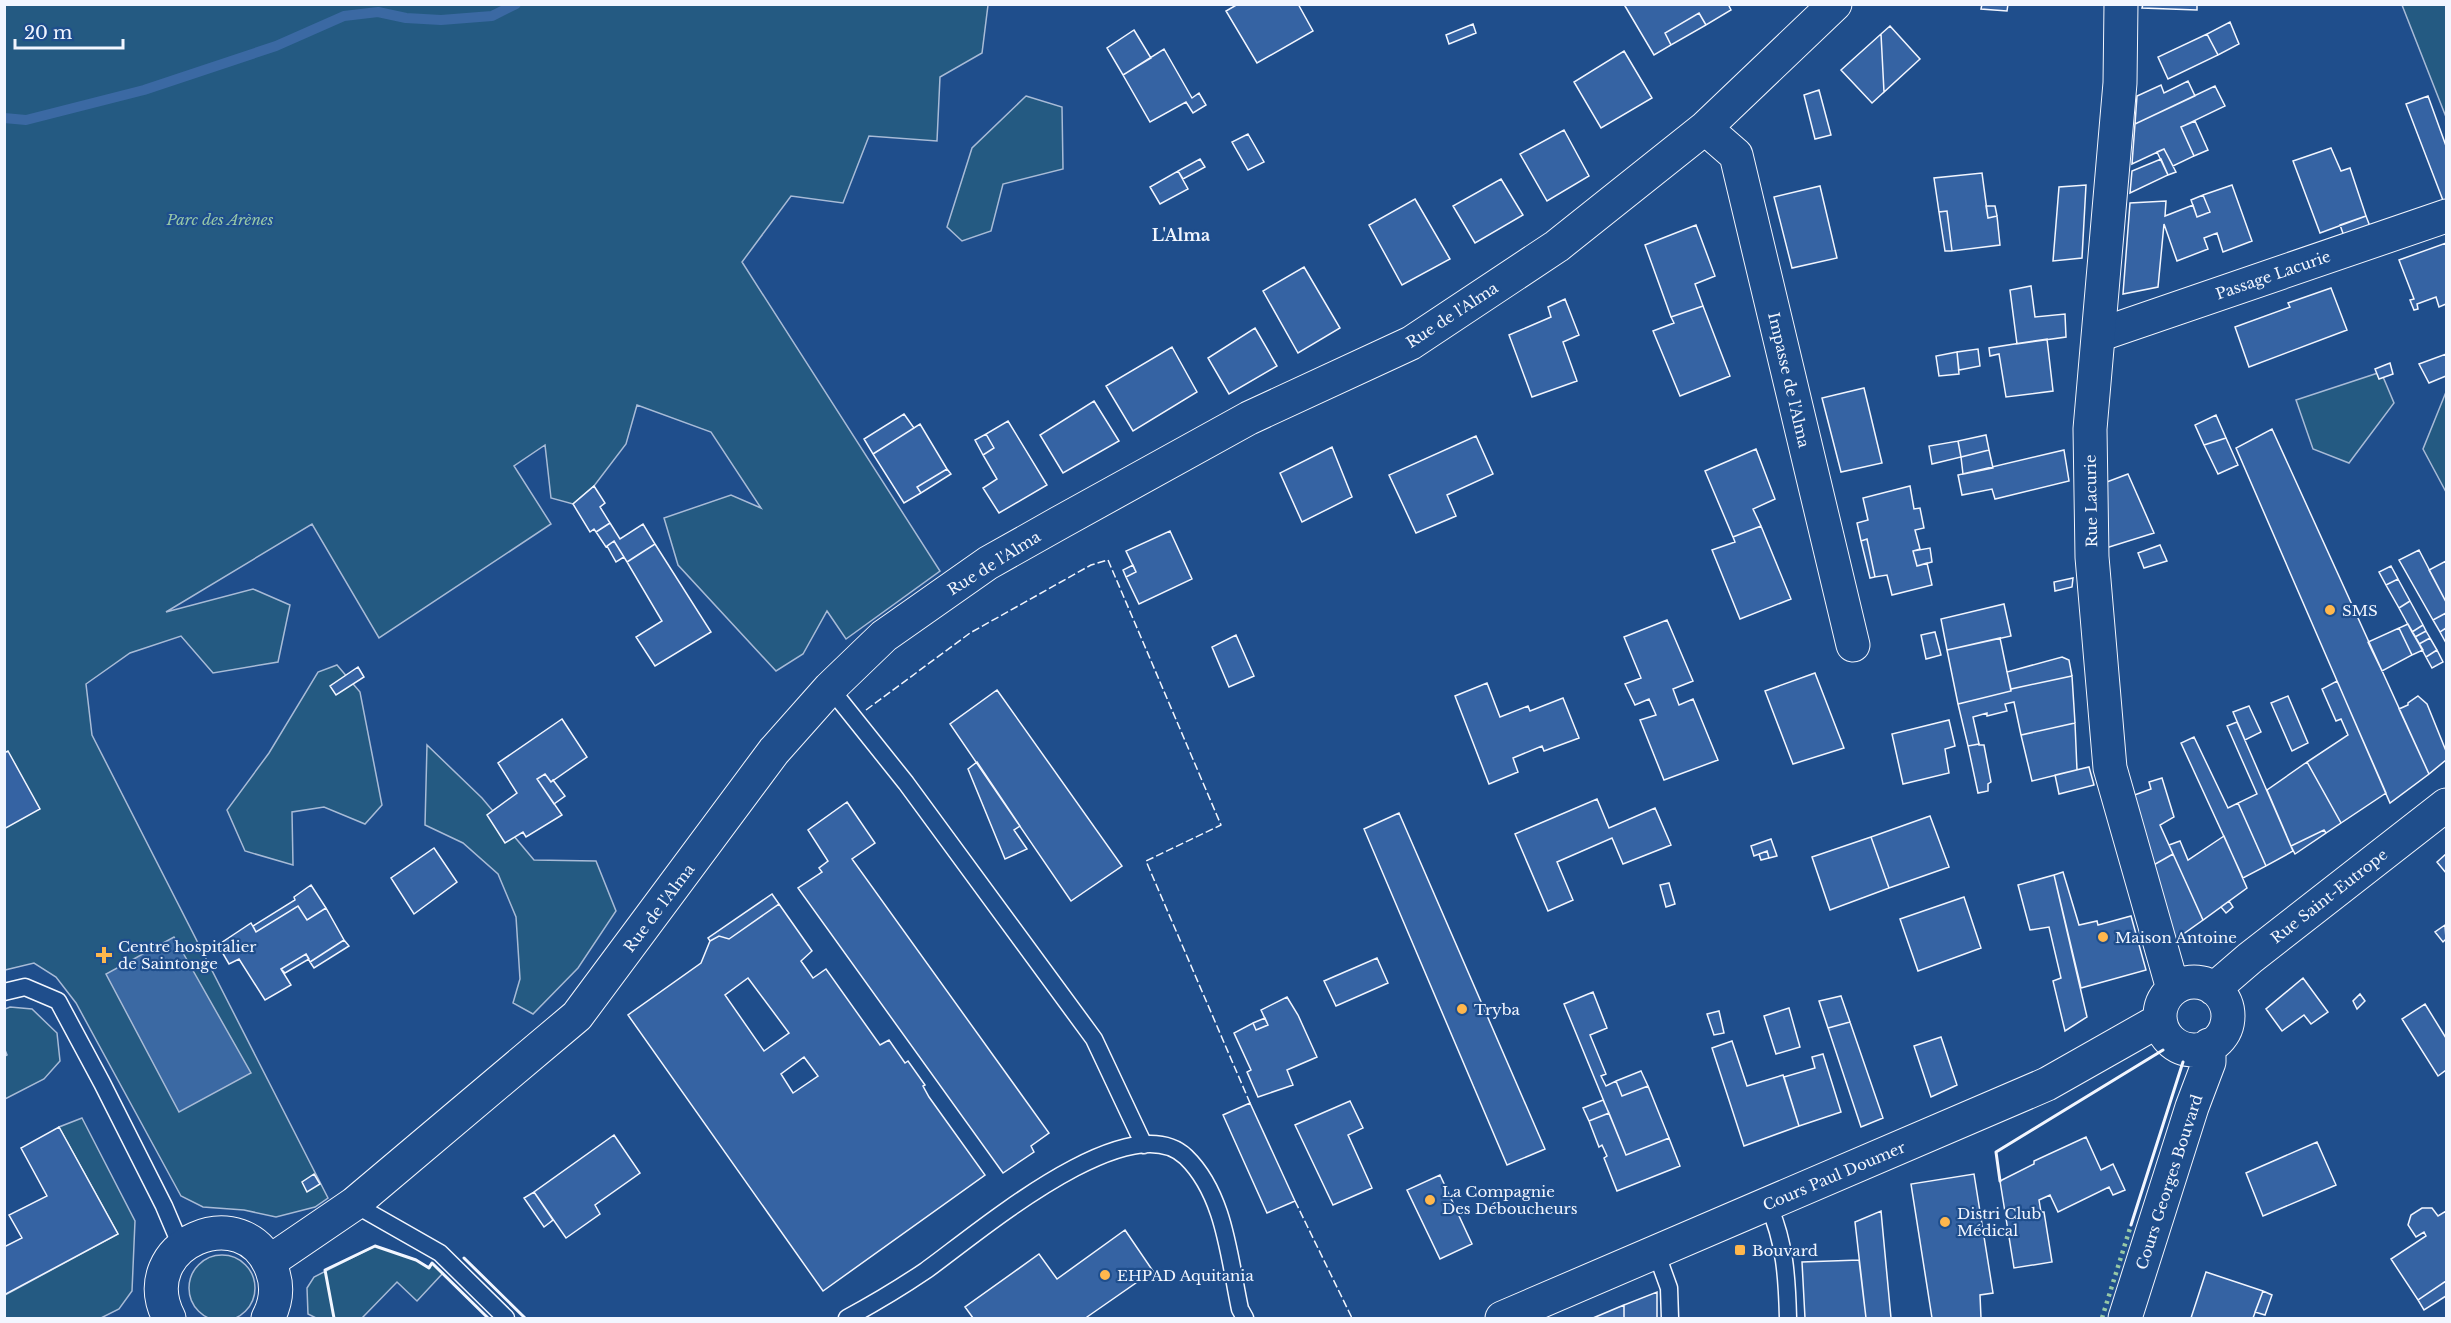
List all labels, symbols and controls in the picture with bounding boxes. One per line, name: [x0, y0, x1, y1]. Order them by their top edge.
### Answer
scale bar: [15, 12, 123, 50]
text: 20 m: [24, 22, 72, 44]
park label: Parc des Arènes: [166, 210, 274, 229]
district label: L'Alma: [1152, 225, 1210, 245]
street label: Passage Lacurie: [2213, 246, 2333, 304]
street label: Rue de l'Alma: [1402, 278, 1502, 352]
street label: Impasse de l'Alma: [1764, 310, 1814, 450]
street label: Rue Lacurie: [2081, 454, 2101, 548]
street label: Rue de l'Alma: [944, 527, 1044, 599]
place label: SMS: [2342, 601, 2378, 620]
marker: SMS: [2323, 603, 2337, 617]
street label: Rue Saint-Eutrope: [2267, 845, 2391, 947]
street label: Rue de l'Alma: [620, 860, 699, 956]
place label: Maison Antoine: [2115, 928, 2237, 947]
marker: Maison Antoine: [2096, 930, 2110, 944]
place label: Centre hospitalier de Saintonge: [118, 937, 257, 973]
marker: Centre hospitalier de Saintonge: [95, 946, 113, 964]
place label: Tryba: [1474, 1000, 1521, 1019]
marker: Tryba: [1455, 1002, 1469, 1016]
street label: Cours Georges Bouvard: [2132, 1092, 2206, 1272]
street label: Cours Paul Doumer: [1760, 1137, 1909, 1215]
place label: La Compagnie Des Déboucheurs: [1442, 1182, 1578, 1218]
marker: La Compagnie Des Déboucheurs: [1423, 1193, 1437, 1207]
place label: Distri Club Médical: [1957, 1204, 2041, 1240]
marker: Distri Club Médical: [1938, 1215, 1952, 1229]
place label: Bouvard: [1752, 1241, 1818, 1260]
marker: Bouvard: [1733, 1243, 1747, 1257]
place label: EHPAD Aquitania: [1117, 1266, 1254, 1285]
marker: EHPAD Aquitania: [1098, 1268, 1112, 1282]

